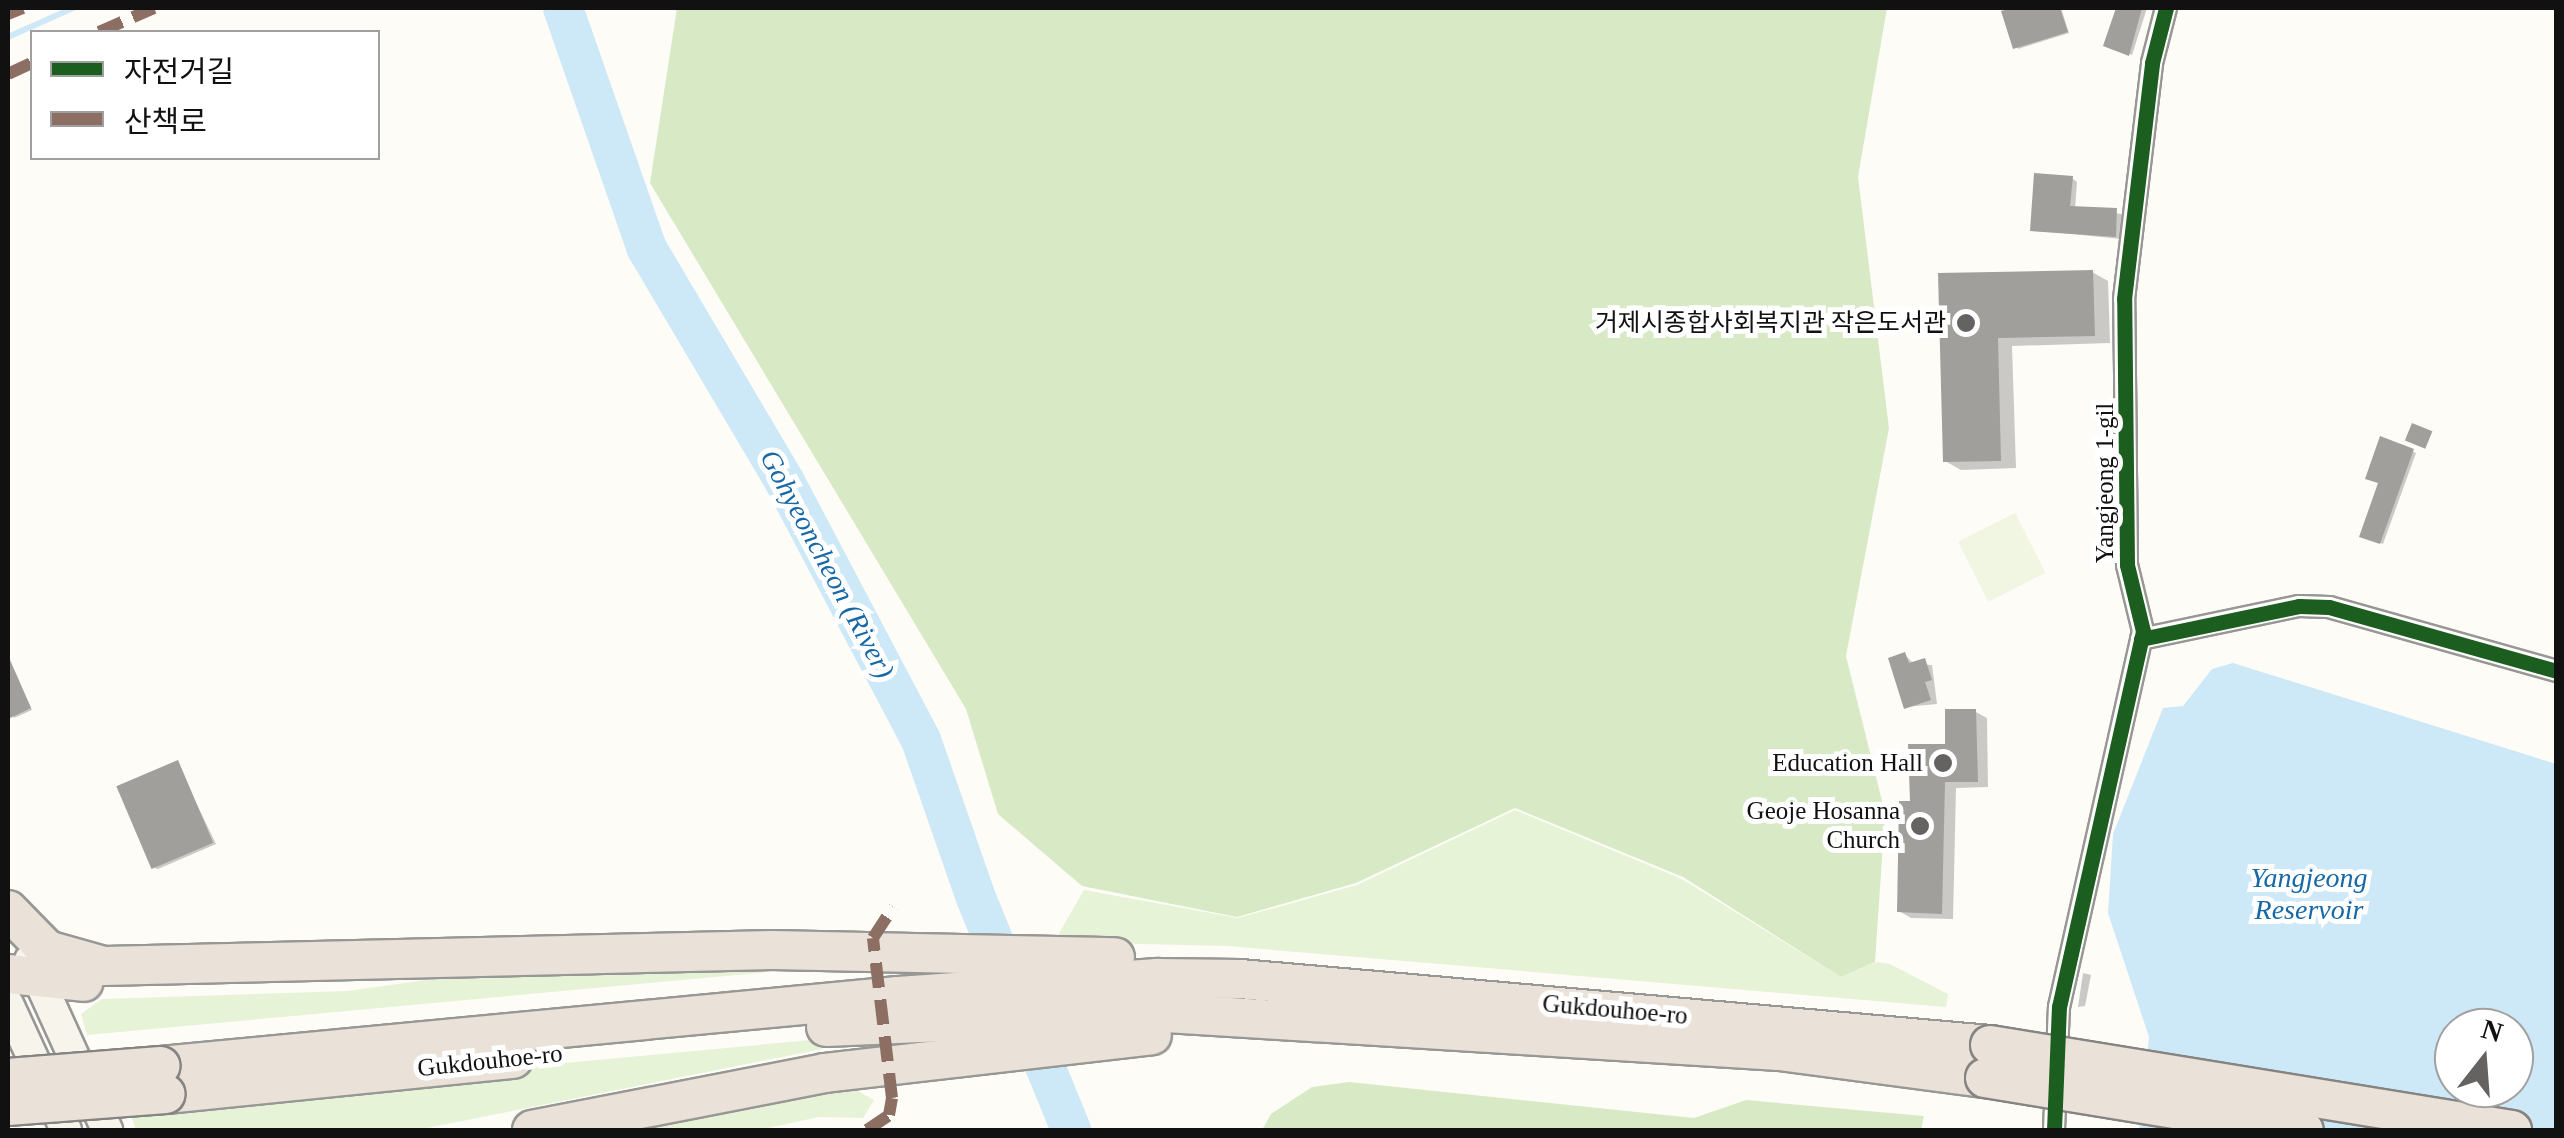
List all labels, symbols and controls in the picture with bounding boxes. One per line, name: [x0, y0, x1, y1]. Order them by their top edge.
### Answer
legend: [30, 30, 380, 160]
text: 자전거길: [124, 55, 234, 88]
text: 산책로: [124, 105, 207, 138]
place label: 거제시종합사회복지관 작은도서관: [1595, 308, 1946, 338]
marker: 거제시종합사회복지관 작은도서관: [1955, 312, 1977, 334]
street label: Yangjeong 1-gil: [2090, 403, 2120, 563]
water label: Gohyeoncheon (River): [752, 444, 902, 684]
place label: Education Hall: [1772, 748, 1923, 778]
marker: Education Hall: [1932, 752, 1954, 774]
place label: Geoje Hosanna Church: [1747, 797, 1900, 856]
marker: Geoje Hosanna Church: [1909, 815, 1931, 837]
water label: Yangjeong Reservoir: [2250, 861, 2368, 927]
street label: Gukdouhoe-ro: [1541, 989, 1689, 1031]
north arrow: [2434, 1008, 2534, 1108]
text: N: [2478, 1013, 2507, 1049]
street label: Gukdouhoe-ro: [416, 1038, 564, 1084]

